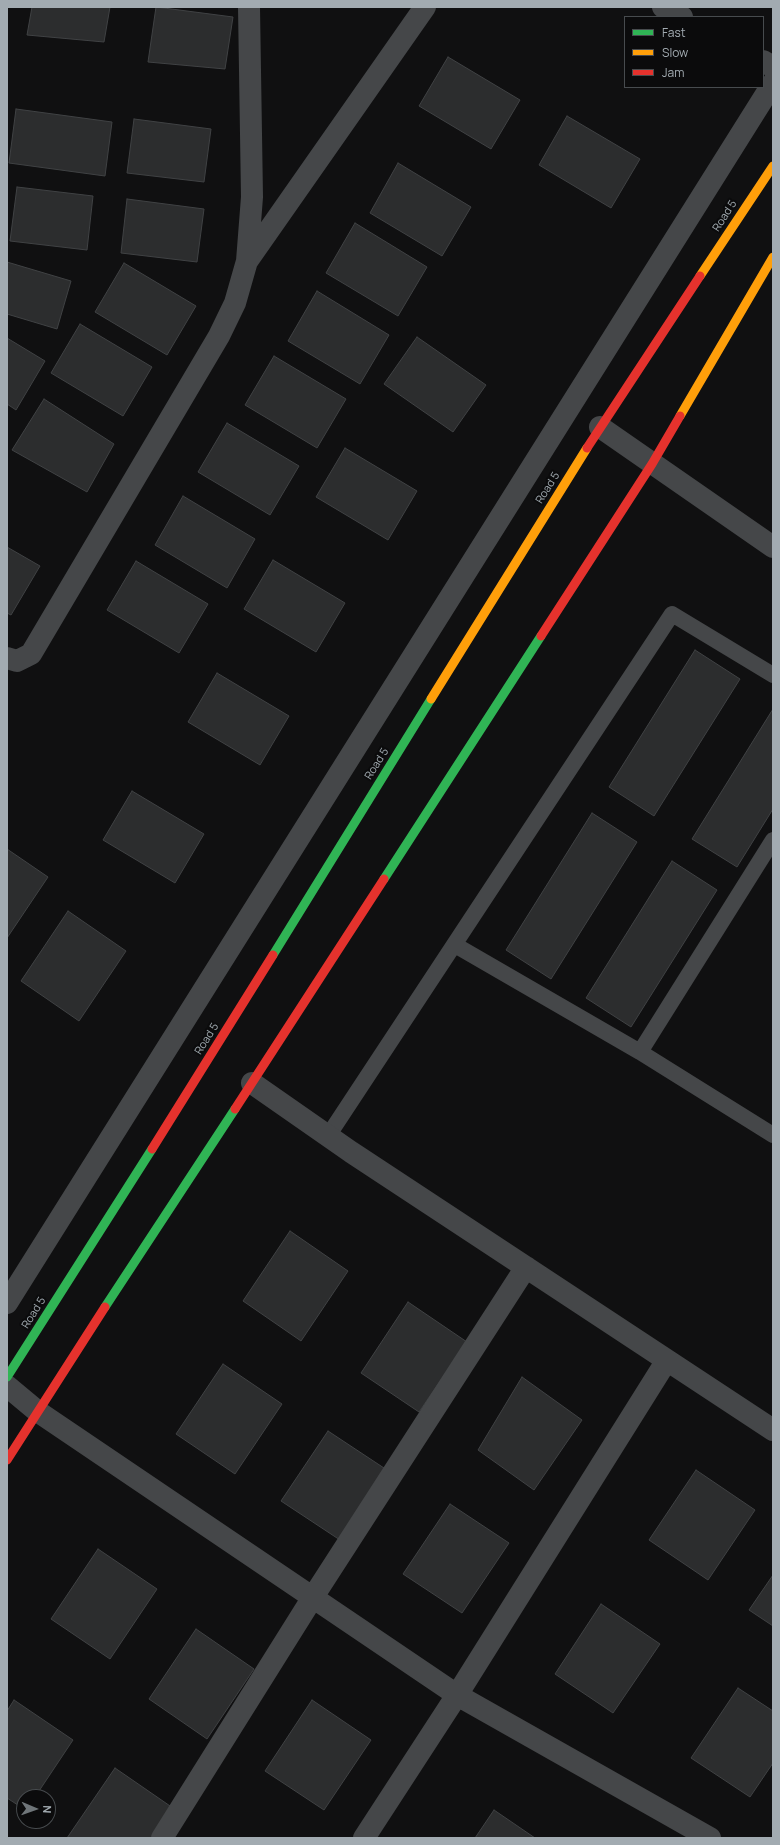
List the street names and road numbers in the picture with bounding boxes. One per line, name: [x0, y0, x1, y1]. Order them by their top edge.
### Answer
street label: Road 5: [710, 198, 740, 234]
street label: Road 5: [533, 470, 563, 506]
street label: Road 5: [362, 746, 392, 782]
street label: Road 5: [192, 1021, 222, 1057]
street label: Road 5: [19, 1295, 49, 1331]

